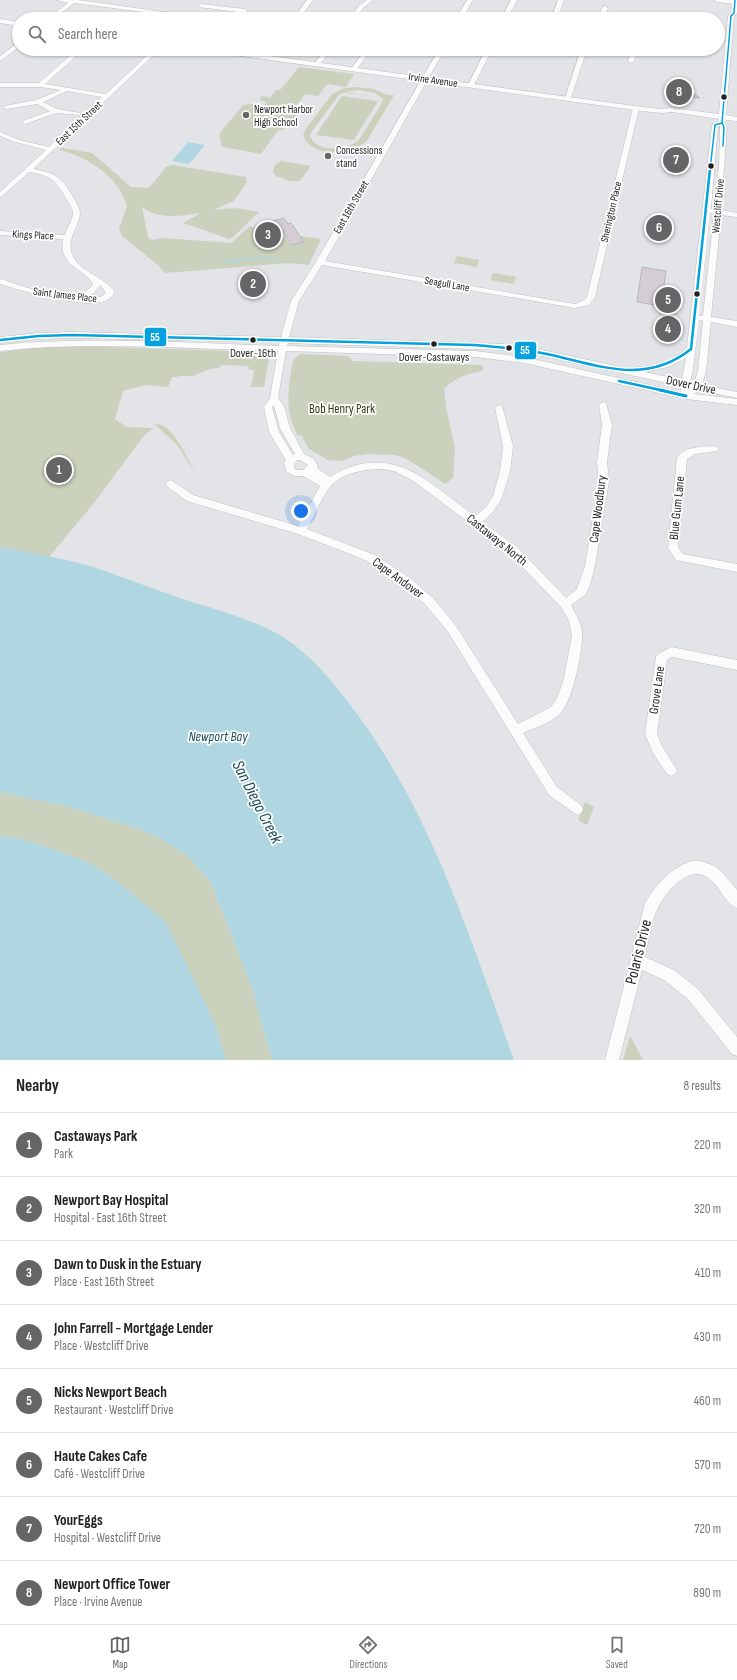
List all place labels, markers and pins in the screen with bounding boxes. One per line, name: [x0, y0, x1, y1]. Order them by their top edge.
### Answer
pin: 8: [666, 77, 692, 107]
unlabelled marker: [719, 92, 729, 102]
place label: Newport Harbor High School: [254, 103, 313, 129]
marker: Newport Harbor High School: [241, 110, 251, 120]
place label: Concessions stand: [336, 144, 382, 170]
pin: 7: [663, 145, 689, 175]
marker: Concessions stand: [323, 151, 333, 161]
unlabelled marker: [706, 161, 716, 171]
pin: 6: [646, 213, 672, 243]
pin: 3: [255, 220, 281, 250]
pin: 2: [240, 269, 266, 299]
pin: 5: [655, 285, 681, 315]
unlabelled marker: [692, 289, 702, 299]
pin: 4: [655, 314, 681, 344]
marker: Dover-16th: [248, 335, 258, 345]
marker: Dover-Castaways: [429, 339, 439, 349]
unlabelled marker: [504, 343, 514, 353]
place label: Dover-16th: [230, 346, 276, 361]
place label: Dover-Castaways: [399, 350, 469, 365]
pin: 1: [46, 455, 72, 485]

